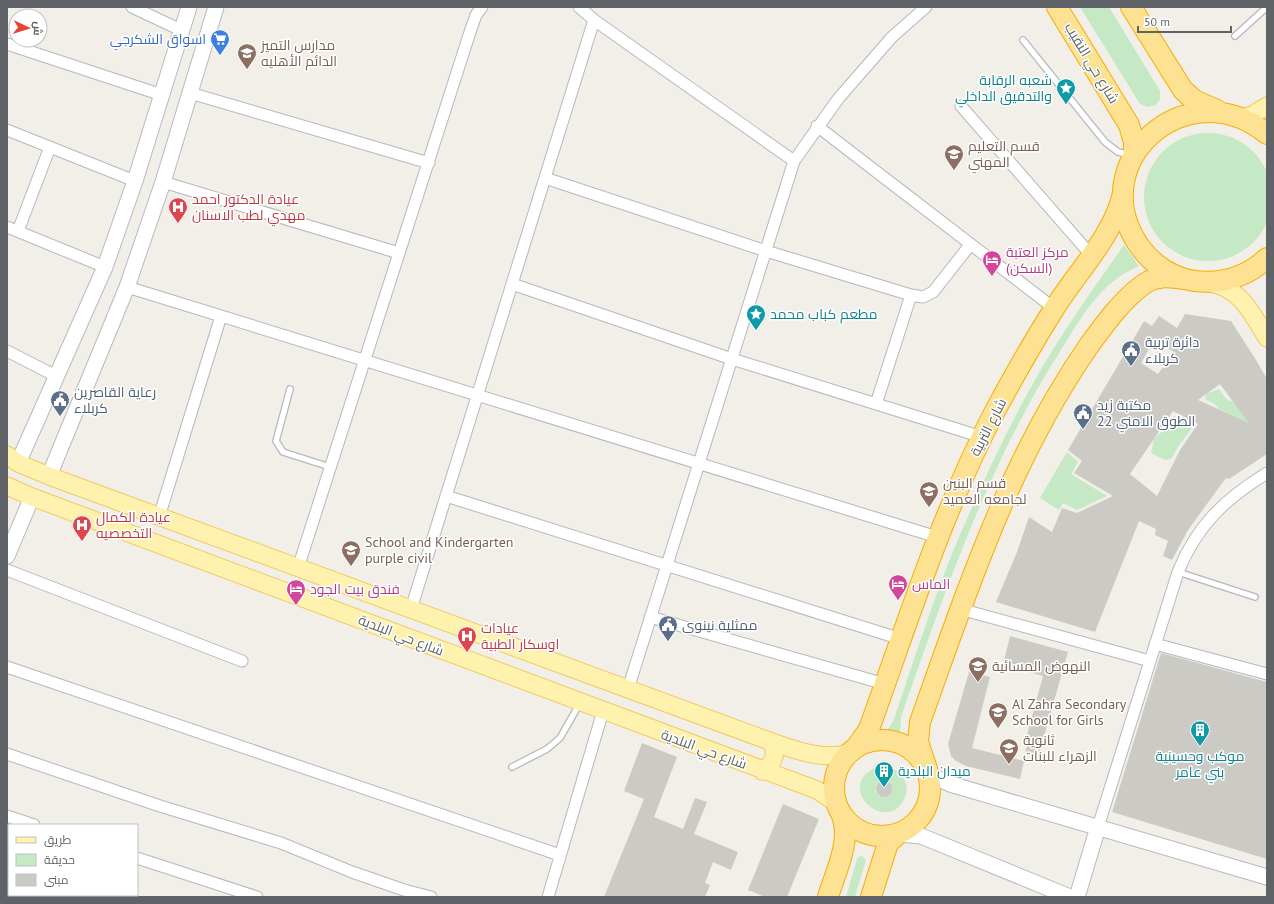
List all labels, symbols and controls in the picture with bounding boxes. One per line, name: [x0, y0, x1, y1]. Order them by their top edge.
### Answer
north arrow: [8, 8, 48, 48]
scale bar: [1138, 8, 1231, 34]
text: 50 m: [1144, 14, 1170, 29]
street label: شارع حي النقيب: [1058, 19, 1123, 108]
text: ش: [31, 21, 45, 36]
supermarket icon: اسواق الشكرجي: [209, 28, 231, 56]
place label: اسواق الشكرجي: [110, 30, 206, 51]
place label: مدارس التميز الدائم الأهليه: [260, 36, 337, 71]
school or university icon: مدارس التميز الدائم الأهليه: [236, 42, 258, 70]
place label: شعبه الرقابة والتدقيق الداخلي: [955, 71, 1052, 108]
place icon: شعبه الرقابة والتدقيق الداخلي: [1055, 77, 1077, 105]
place label: قسم التعليم المهني: [968, 137, 1040, 174]
school or university icon: قسم التعليم المهني: [943, 143, 965, 171]
place label: عيادة الدكتور احمد مهدي لطب الاسنان: [192, 190, 305, 227]
hospital icon: عيادة الدكتور احمد مهدي لطب الاسنان: [167, 196, 189, 224]
place label: مركز العتبة (السكن): [1006, 243, 1069, 277]
hotel icon: مركز العتبة (السكن): [981, 249, 1003, 277]
place icon: مطعم كباب محمد: [745, 303, 767, 331]
place label: مطعم كباب محمد: [770, 305, 878, 324]
place label: دائرة تربية كربلاء: [1145, 333, 1199, 367]
public building icon: دائرة تربية كربلاء: [1120, 339, 1142, 367]
place label: رعاية القاصرين كربلاء: [74, 383, 156, 417]
public building icon: رعاية القاصرين كربلاء: [49, 389, 71, 417]
street label: شارع التربية: [966, 395, 1010, 459]
place label: مكتبة زيد الطوق الامني 22: [1097, 396, 1195, 433]
public building icon: مكتبة زيد الطوق الامني 22: [1072, 402, 1094, 430]
place label: قسم البنين لجامعه العميد: [943, 474, 1027, 508]
school or university icon: قسم البنين لجامعه العميد: [918, 480, 940, 508]
place label: عيادة الكمال التخصصيه: [96, 508, 171, 542]
hospital icon: عيادة الكمال التخصصيه: [71, 514, 93, 542]
place label: School and Kindergarten purple civil: [365, 533, 513, 567]
school or university icon: School and Kindergarten purple civil: [340, 539, 362, 567]
hotel icon: الماس: [887, 573, 909, 601]
place label: الماس: [912, 575, 950, 593]
hotel icon: فندق بيت الجود: [285, 578, 307, 606]
place label: فندق بيت الجود: [310, 580, 400, 598]
street label: شارع حي البلدية: [355, 610, 446, 662]
public building icon: ممثلية نينوى: [657, 614, 679, 642]
place label: ممثلية نينوى: [682, 616, 757, 634]
place label: عيادات اوسكار الطبية: [481, 619, 559, 653]
hospital icon: عيادات اوسكار الطبية: [456, 625, 478, 653]
school or university icon: النهوض المسائية: [967, 655, 989, 683]
place label: النهوض المسائية: [992, 657, 1091, 675]
place label: Al Zahra Secondary School for Girls: [1012, 695, 1127, 729]
school or university icon: Al Zahra Secondary School for Girls: [987, 701, 1009, 729]
building icon: موكب وحسينية بني عامر: [1189, 719, 1211, 747]
street label: شارع حي البلدية: [658, 725, 749, 776]
place label: ثانوية الزهراء للبنات: [1023, 731, 1097, 765]
school or university icon: ثانوية الزهراء للبنات: [998, 737, 1020, 765]
place label: موكب وحسينية بني عامر: [1156, 747, 1244, 784]
building icon: ميدان البلدية: [873, 760, 895, 788]
place label: ميدان البلدية: [898, 762, 971, 780]
legend: [8, 824, 138, 896]
text: طريق: [44, 832, 72, 847]
text: حديقة: [44, 852, 75, 867]
text: مبنى: [44, 872, 69, 887]

